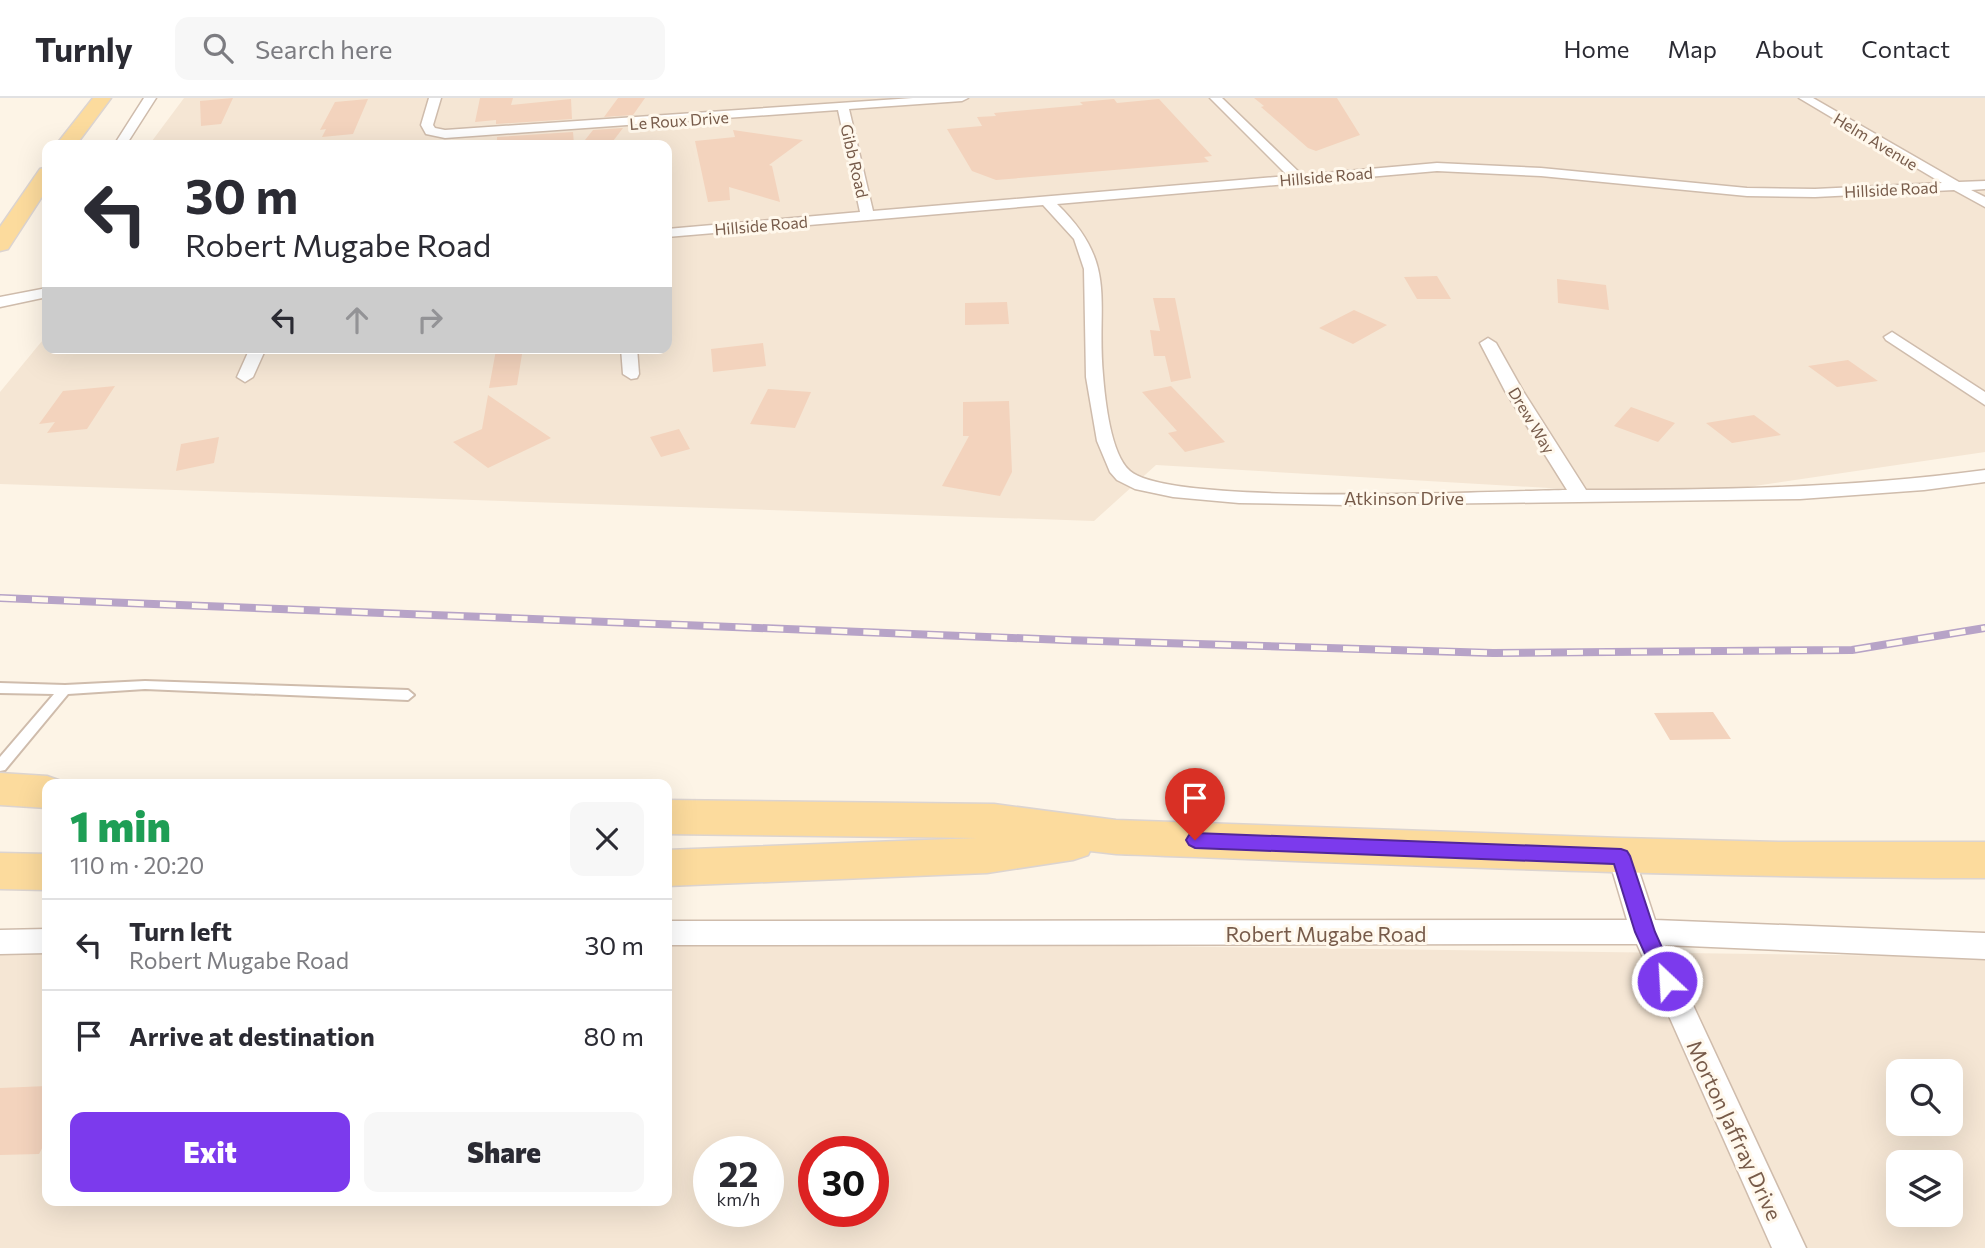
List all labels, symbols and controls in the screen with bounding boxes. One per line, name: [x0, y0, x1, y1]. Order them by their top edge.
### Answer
search box: [175, 17, 665, 80]
text: Turnly: [35, 28, 133, 69]
icon: search: [199, 29, 237, 67]
text: Search here: [255, 33, 392, 64]
text: Home: [1564, 34, 1630, 63]
text: Map: [1668, 34, 1717, 63]
text: About: [1755, 34, 1823, 63]
text: Contact: [1861, 34, 1950, 63]
street label: Le Roux Drive: [629, 107, 729, 133]
street label: Helm Avenue: [1830, 108, 1922, 174]
street label: Gibb Road: [837, 122, 873, 200]
street label: Hillside Road: [1278, 162, 1374, 190]
text: 30 m: [185, 164, 298, 224]
icon: left: [70, 168, 161, 259]
street label: Hillside Road: [1844, 177, 1938, 201]
street label: Hillside Road: [713, 211, 809, 239]
text: Robert Mugabe Road: [185, 224, 491, 264]
icon: left: [265, 301, 303, 339]
icon: ahead: [338, 301, 376, 339]
icon: right: [411, 301, 449, 339]
street label: Drew Way: [1505, 383, 1559, 457]
street label: Atkinson Drive: [1344, 487, 1464, 509]
pin: [1165, 768, 1225, 840]
icon: arrive: [1176, 779, 1214, 817]
text: 1 min: [70, 799, 171, 851]
button: close: [570, 802, 644, 876]
text: 110 m · 20:20: [70, 851, 204, 879]
text: Turn left: [129, 915, 232, 946]
street label: Robert Mugabe Road: [1225, 921, 1427, 946]
icon: left: [70, 926, 108, 964]
text: 30 m: [585, 929, 644, 960]
position arrow: [1630, 944, 1704, 1018]
text: Robert Mugabe Road: [129, 946, 349, 974]
icon: arrive: [70, 1017, 108, 1055]
text: Arrive at destination: [129, 1020, 375, 1051]
text: 80 m: [584, 1020, 644, 1051]
street label: Morton Jaffray Drive: [1682, 1036, 1788, 1224]
map controls: [1886, 1059, 1963, 1227]
button: search: [1886, 1059, 1963, 1136]
button: Exit: [70, 1112, 350, 1192]
button: Share: [364, 1112, 644, 1192]
speed limit sign: 30: [798, 1136, 889, 1227]
button: layers: [1886, 1150, 1963, 1227]
text: 22: [719, 1151, 758, 1194]
text: km/h: [717, 1188, 760, 1210]

